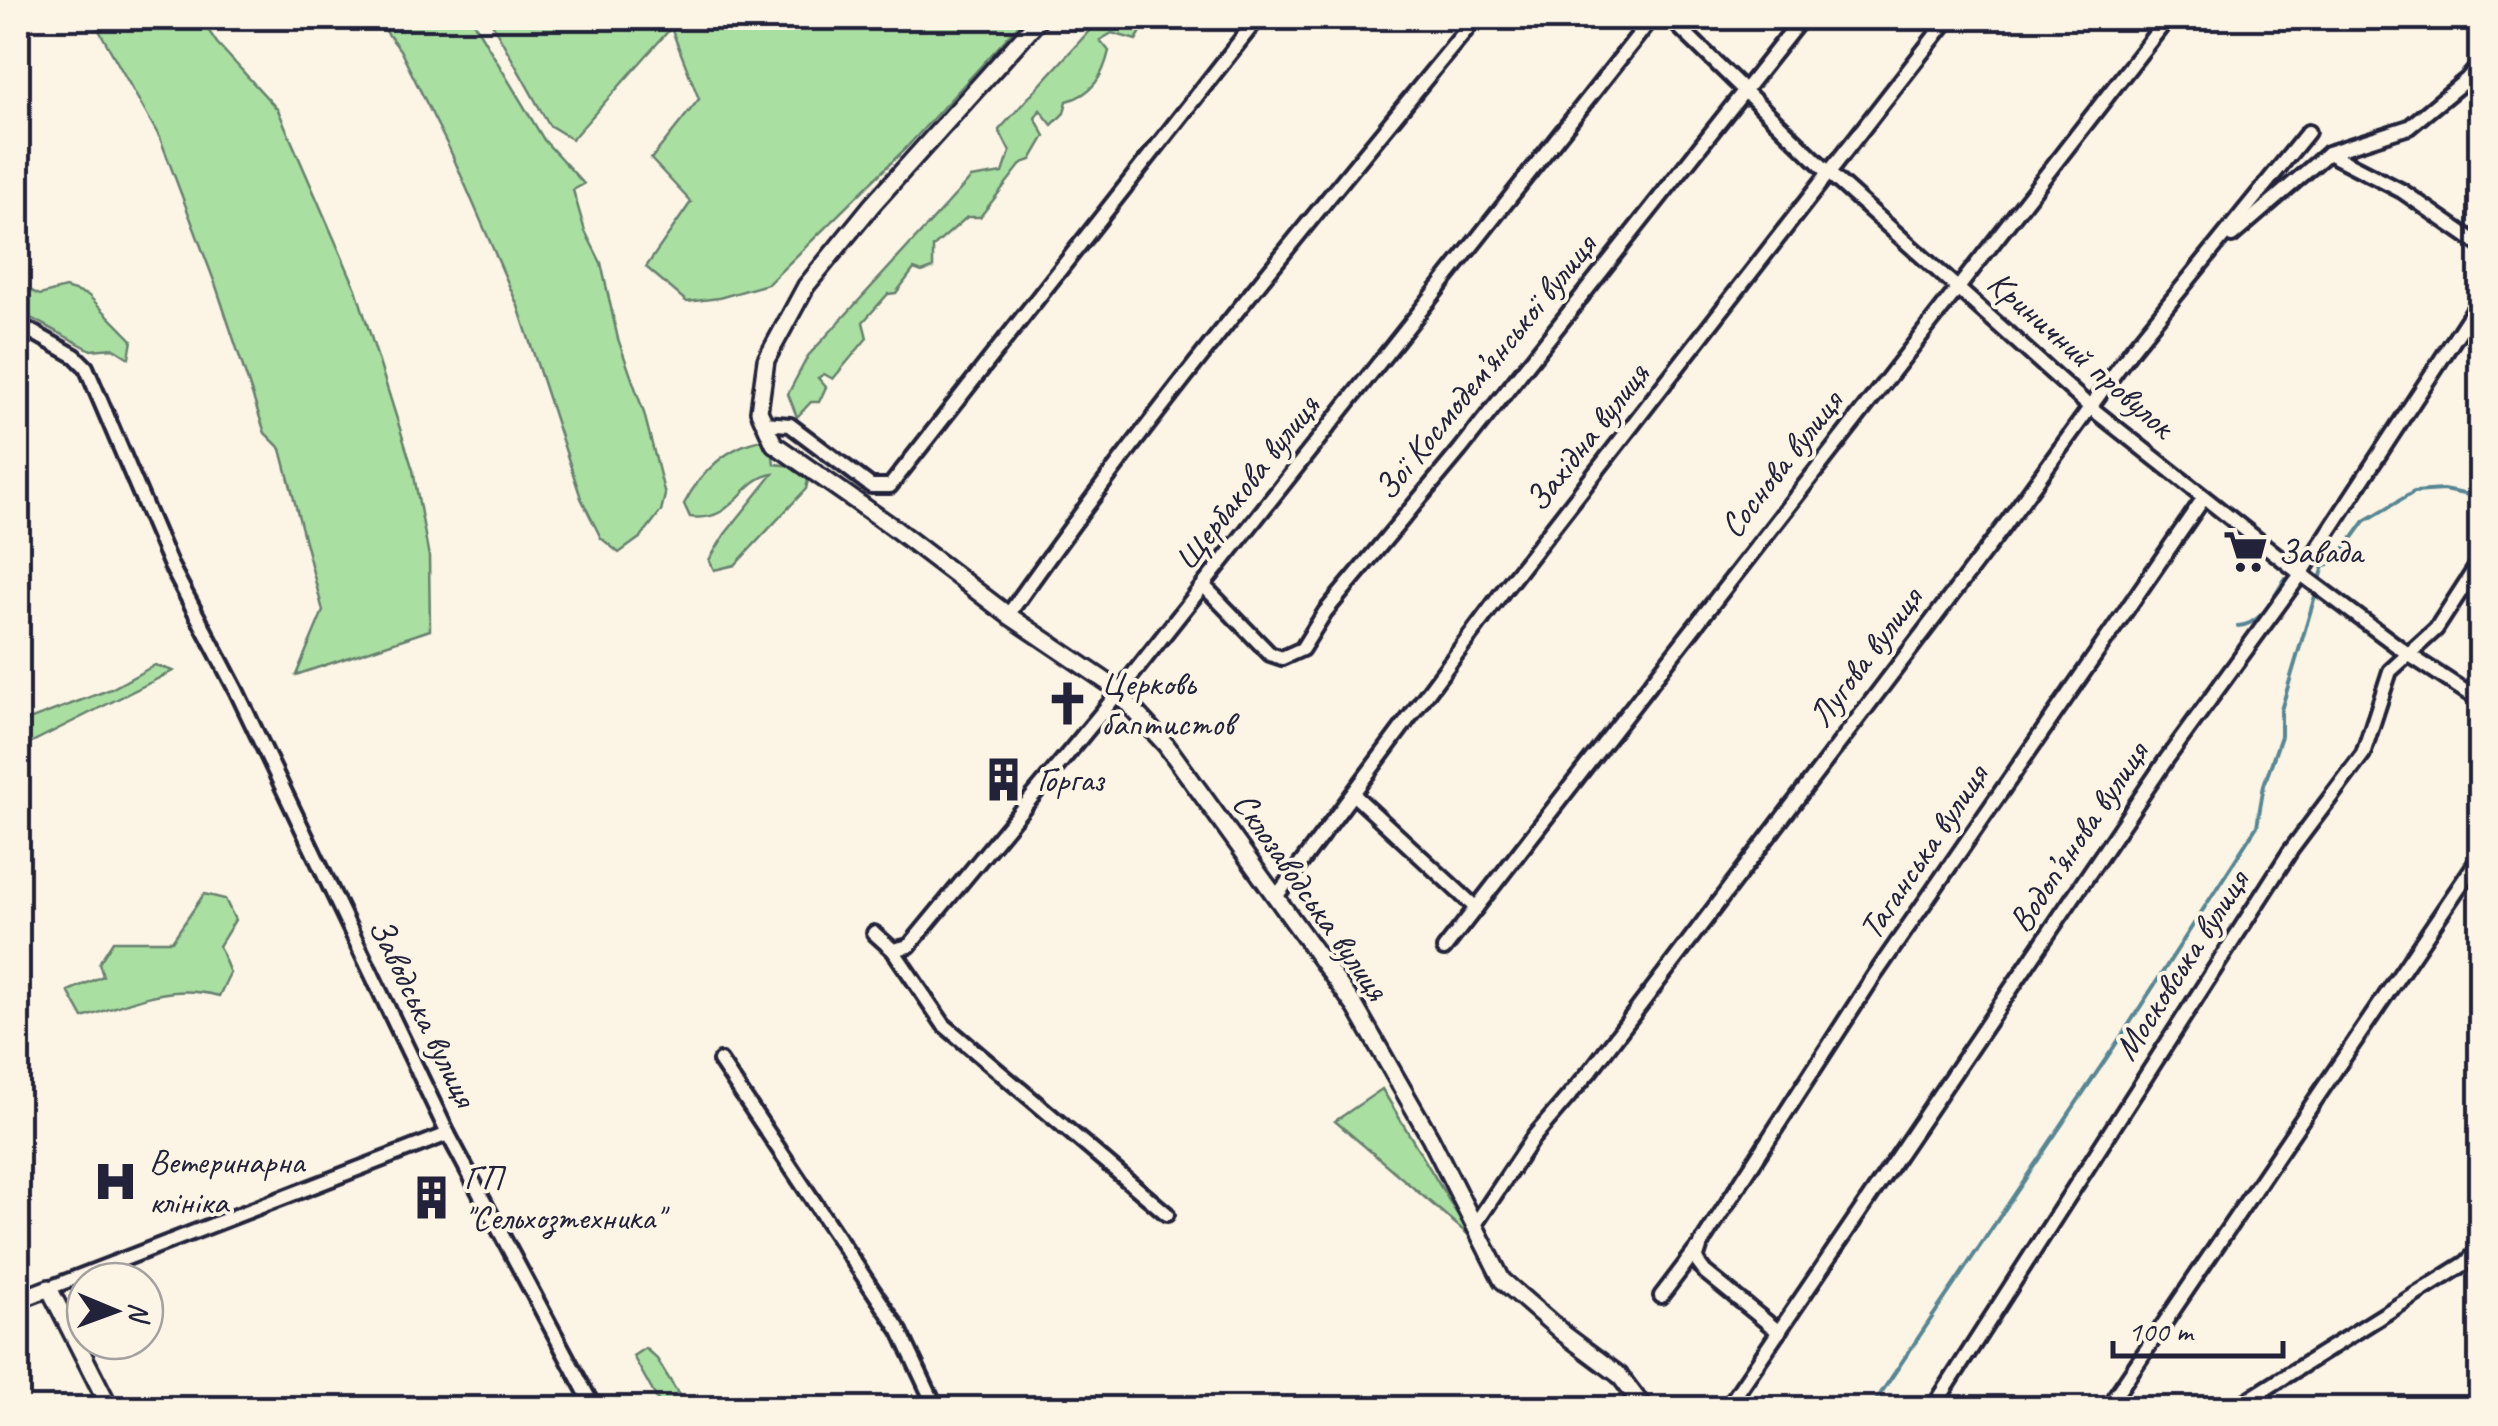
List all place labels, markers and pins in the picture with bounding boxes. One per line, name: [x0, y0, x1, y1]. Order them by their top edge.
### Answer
supermarket icon: Завада: [2221, 527, 2269, 575]
place label: Завада: [2278, 529, 2365, 574]
place label: Церковь баптистов: [1101, 661, 1240, 746]
church icon: Церковь баптистов: [1044, 679, 1092, 727]
building icon: Горгаз: [980, 755, 1028, 803]
place label: Горгаз: [1037, 757, 1106, 802]
place label: Ветеринарна клініка: [149, 1139, 306, 1224]
place label: ГП "Сельхозтехника": [464, 1155, 670, 1240]
hospital icon: Ветеринарна клініка: [92, 1157, 140, 1205]
building icon: ГП "Сельхозтехника": [407, 1173, 455, 1221]

